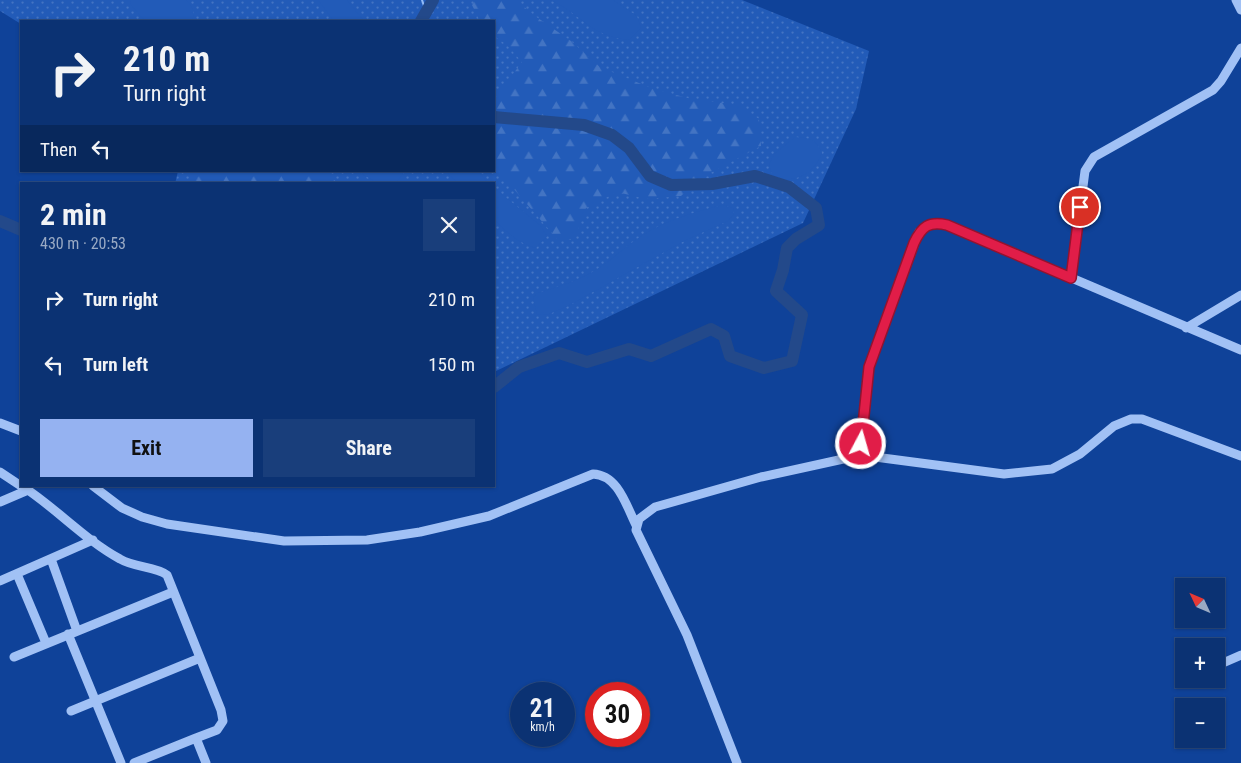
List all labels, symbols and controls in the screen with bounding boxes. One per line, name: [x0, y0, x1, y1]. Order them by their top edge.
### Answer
text: 210 m: [123, 39, 210, 80]
icon: right: [40, 40, 105, 105]
text: Turn right: [123, 81, 206, 106]
icon: left: [87, 135, 115, 163]
text: Then: [40, 138, 77, 161]
pin: [1059, 186, 1101, 228]
icon: arrive: [1066, 193, 1094, 221]
text: 2 min: [40, 197, 107, 232]
button: close: [423, 199, 475, 251]
text: 430 m · 20:53: [40, 234, 126, 253]
icon: right: [40, 286, 68, 314]
text: Turn right: [83, 288, 158, 311]
text: 210 m: [428, 288, 475, 311]
icon: left: [40, 351, 68, 379]
text: Turn left: [83, 353, 148, 376]
text: 150 m: [428, 353, 475, 376]
position arrow: [834, 417, 886, 469]
button: Exit: [40, 419, 253, 477]
button: Share: [263, 419, 475, 477]
north arrow: [1175, 578, 1225, 628]
map controls: [1175, 578, 1225, 748]
button: +: [1175, 638, 1225, 688]
speed limit sign: 30: [585, 682, 650, 747]
text: 21: [530, 694, 555, 723]
button: −: [1175, 698, 1225, 748]
text: km/h: [530, 720, 555, 734]

